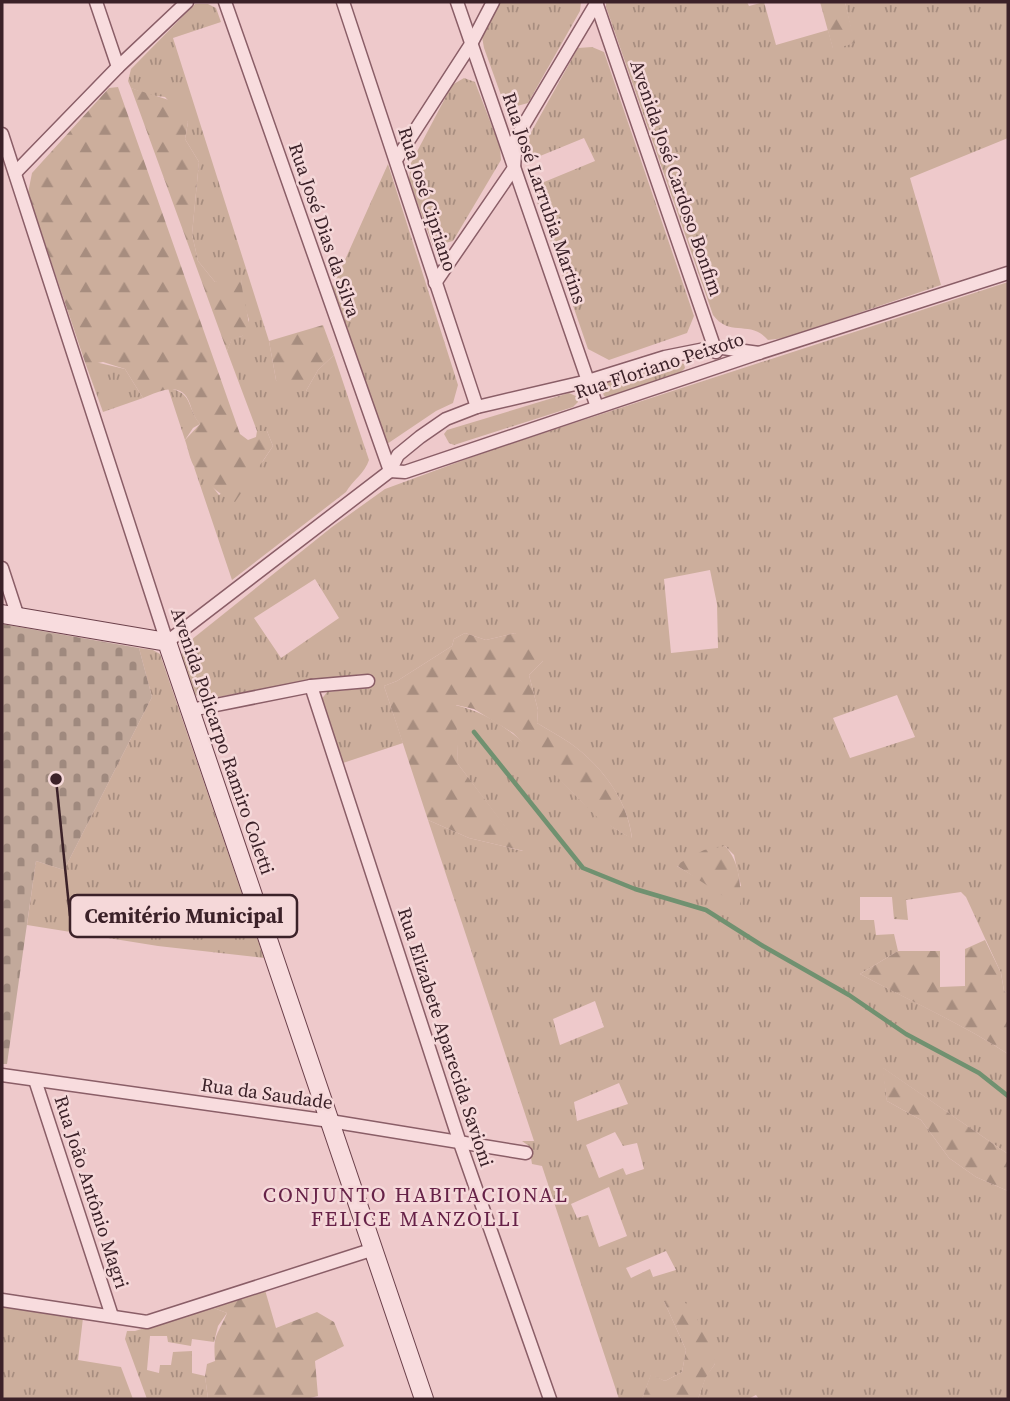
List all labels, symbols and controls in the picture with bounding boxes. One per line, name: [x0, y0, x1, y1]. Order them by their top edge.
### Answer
street label: Avenida José Cardoso Bonfim: [624, 57, 730, 299]
street label: Rua José Larrubia Martins: [497, 89, 593, 307]
street label: Rua José Cipriano: [392, 123, 464, 275]
street label: Rua José Dias da Silva: [283, 139, 367, 321]
street label: Rua Floriano Peixoto: [571, 325, 747, 405]
street label: Avenida Policarpo Ramiro Coletti: [165, 604, 281, 878]
callout: Cemitério Municipal: [70, 895, 297, 937]
text: Cemitério Municipal: [84, 901, 284, 930]
street label: Rua Elizabete Aparecida Savioni: [392, 904, 500, 1170]
street label: Rua da Saudade: [199, 1071, 335, 1115]
street label: Rua João Antônio Magri: [49, 1092, 136, 1292]
district label: CONJUNTO HABITACIONAL FELICE MANZOLLI: [263, 1180, 569, 1233]

